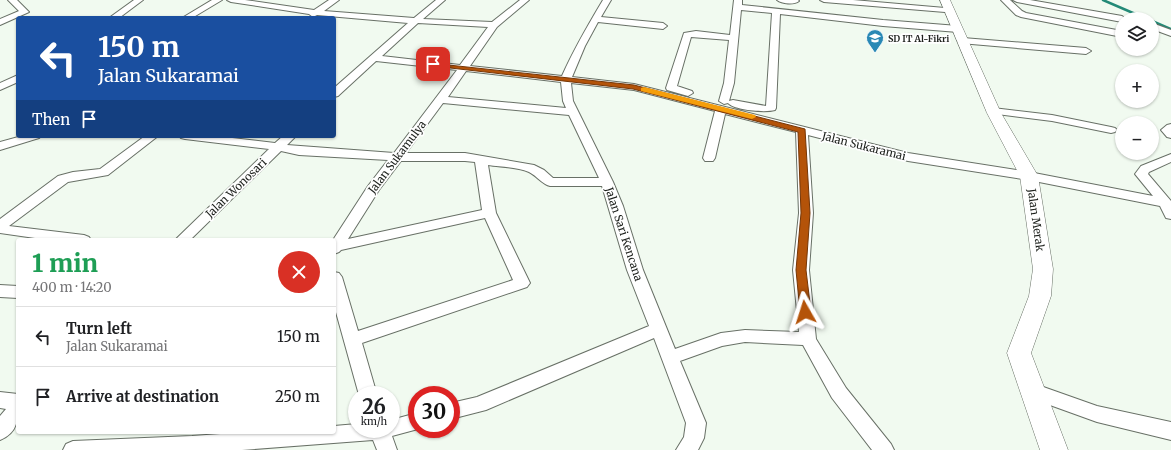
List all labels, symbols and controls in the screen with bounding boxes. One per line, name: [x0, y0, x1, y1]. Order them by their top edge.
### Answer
map controls: [1115, 12, 1159, 160]
button: layers: [1115, 12, 1159, 56]
school or university icon: SD IT Al-Fikri: [865, 28, 885, 53]
text: 150 m: [98, 29, 180, 65]
icon: left: [32, 32, 84, 84]
place label: SD IT Al-Fikri: [888, 33, 949, 44]
pin: [416, 47, 450, 81]
icon: arrive: [422, 53, 444, 75]
text: Jalan Sukaramai: [98, 64, 239, 87]
button: +: [1115, 64, 1159, 108]
icon: arrive: [78, 108, 100, 130]
text: Then: [32, 110, 70, 129]
button: −: [1115, 116, 1159, 160]
street label: Jalan Sukamulya: [364, 118, 429, 197]
street label: Jalan Sukaramai: [820, 129, 908, 163]
street label: Jalan Wonosari: [202, 155, 270, 221]
street label: Jalan Sari Kencana: [602, 184, 646, 283]
street label: Jalan Merak: [1025, 187, 1047, 252]
text: 1 min: [32, 248, 98, 279]
button: close: [278, 251, 320, 293]
text: 400 m · 14:20: [32, 279, 112, 296]
position arrow: [784, 291, 826, 333]
text: Turn left: [66, 319, 132, 338]
icon: left: [32, 326, 54, 348]
text: 150 m: [277, 327, 320, 346]
text: Jalan Sukaramai: [66, 338, 168, 355]
icon: arrive: [32, 386, 54, 408]
speed limit sign: 30: [408, 386, 460, 438]
text: Arrive at destination: [66, 387, 219, 406]
text: 250 m: [275, 387, 320, 406]
text: 26: [362, 394, 386, 419]
text: km/h: [361, 415, 387, 428]

